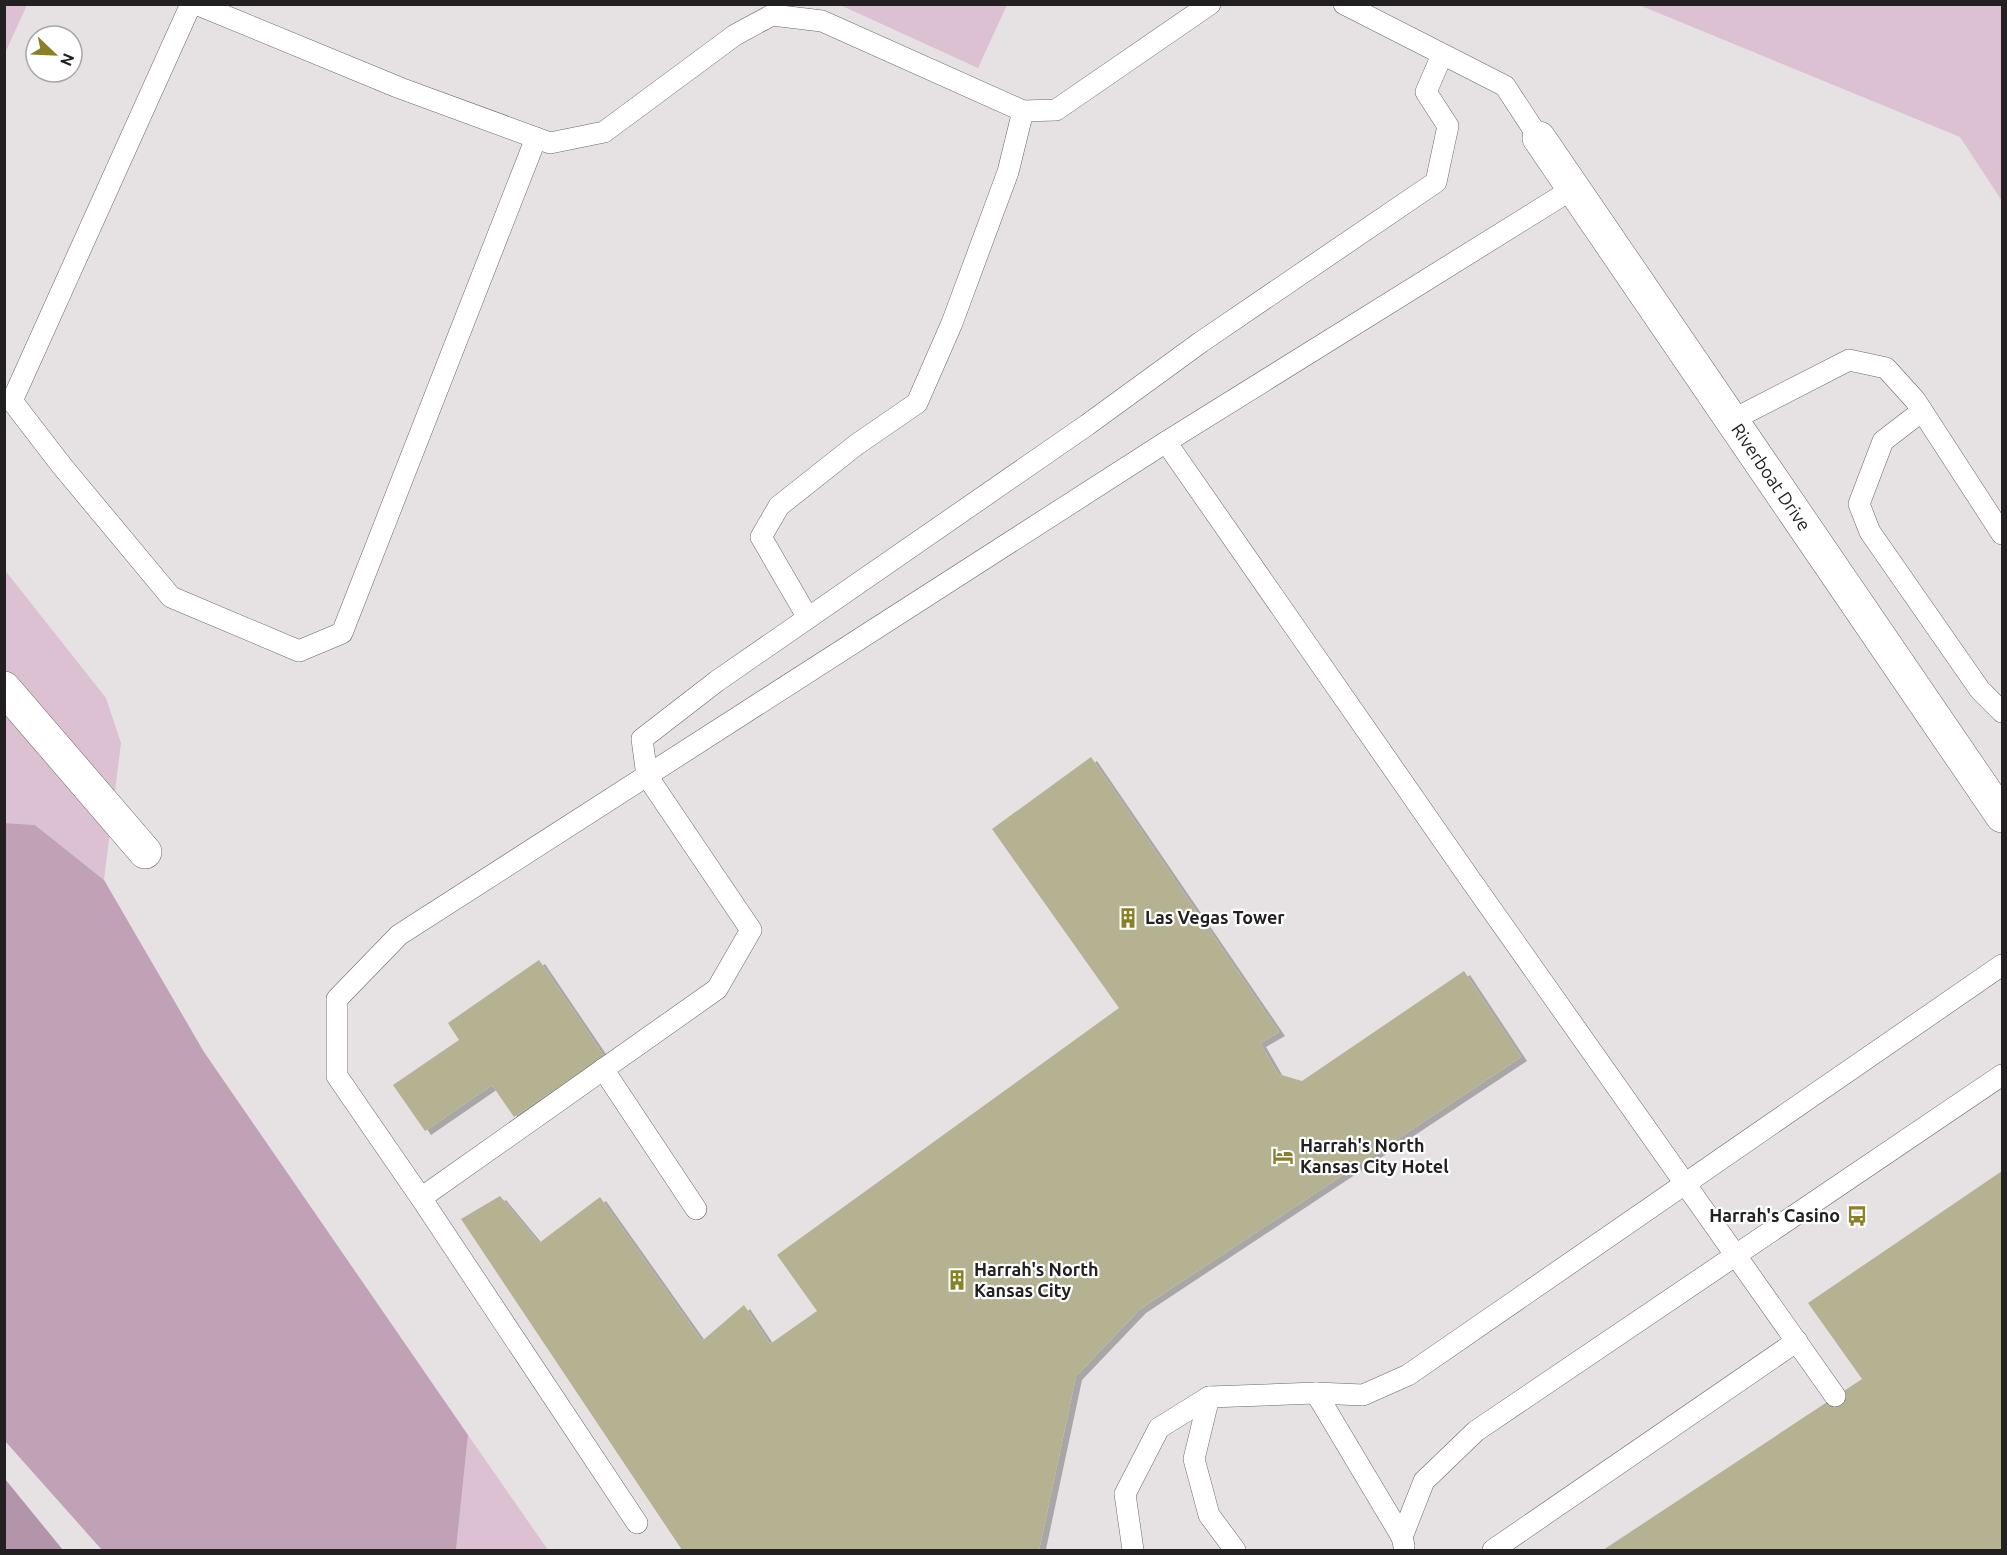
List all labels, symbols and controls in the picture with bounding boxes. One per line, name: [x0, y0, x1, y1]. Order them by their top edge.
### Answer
north arrow: [24, 24, 84, 84]
text: N: [57, 51, 78, 69]
street label: Riverboat Drive: [1728, 420, 1815, 534]
building icon: Las Vegas Tower: [1116, 906, 1140, 930]
place label: Las Vegas Tower: [1145, 907, 1285, 927]
place label: Harrah's North Kansas City Hotel: [1300, 1135, 1449, 1176]
hotel icon: Harrah's North Kansas City Hotel: [1271, 1144, 1295, 1168]
bus stop icon: Harrah's Casino: [1845, 1204, 1869, 1228]
place label: Harrah's Casino: [1709, 1205, 1840, 1225]
place label: Harrah's North Kansas City: [974, 1259, 1099, 1300]
building icon: Harrah's North Kansas City: [945, 1268, 969, 1292]

